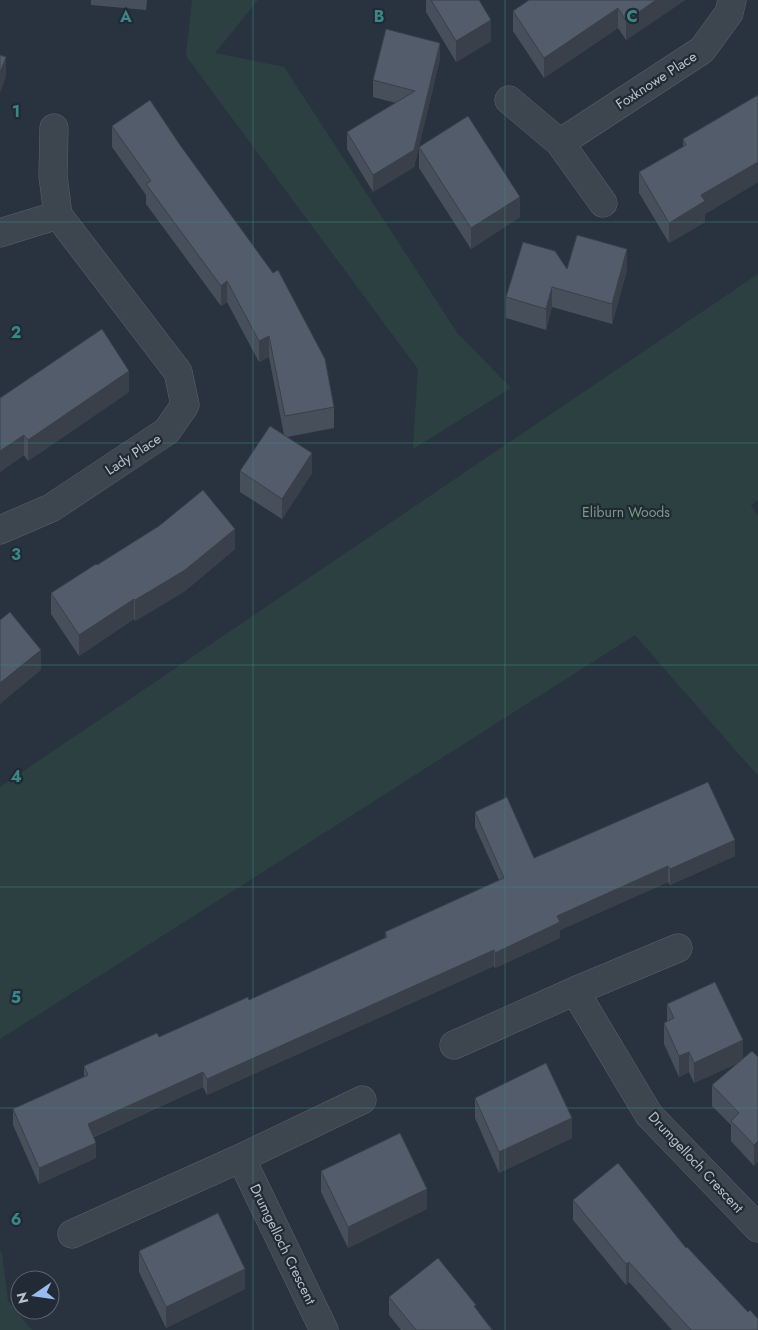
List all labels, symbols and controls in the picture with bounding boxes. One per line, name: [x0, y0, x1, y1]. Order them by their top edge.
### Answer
text: A: [119, 5, 132, 28]
text: B: [374, 5, 384, 28]
text: C: [626, 5, 638, 28]
street label: Foxknowe Place: [612, 46, 700, 114]
text: 1: [12, 100, 20, 123]
text: 2: [11, 321, 21, 344]
street label: Lady Place: [101, 428, 165, 480]
park label: Eliburn Woods: [582, 502, 670, 522]
text: 3: [11, 543, 21, 566]
text: 4: [10, 765, 22, 788]
text: 5: [11, 986, 21, 1009]
street label: Drumgelloch Crescent: [644, 1107, 749, 1217]
street label: Drumgelloch Crescent: [245, 1180, 321, 1308]
text: 6: [11, 1208, 21, 1231]
north arrow: [10, 1270, 60, 1320]
text: N: [11, 1290, 33, 1306]

